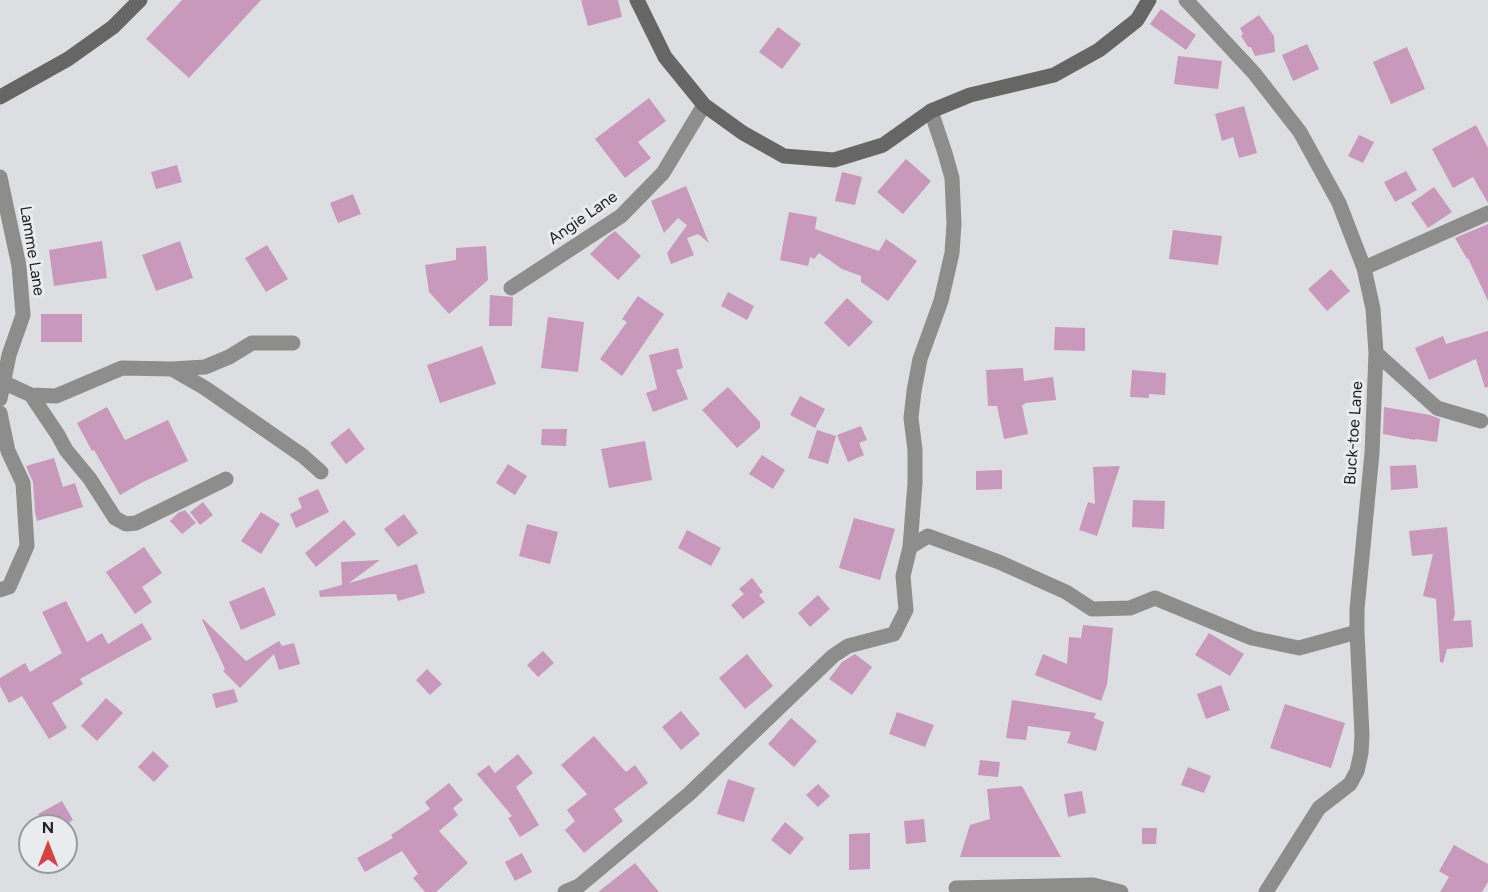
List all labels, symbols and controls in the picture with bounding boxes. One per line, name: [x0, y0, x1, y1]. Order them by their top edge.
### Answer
street label: Angie Lane: [545, 187, 621, 249]
street label: Lamme Lane: [15, 205, 49, 297]
street label: Buck-toe Lane: [1341, 381, 1367, 485]
north arrow: [18, 814, 78, 874]
text: N: [42, 818, 54, 837]

